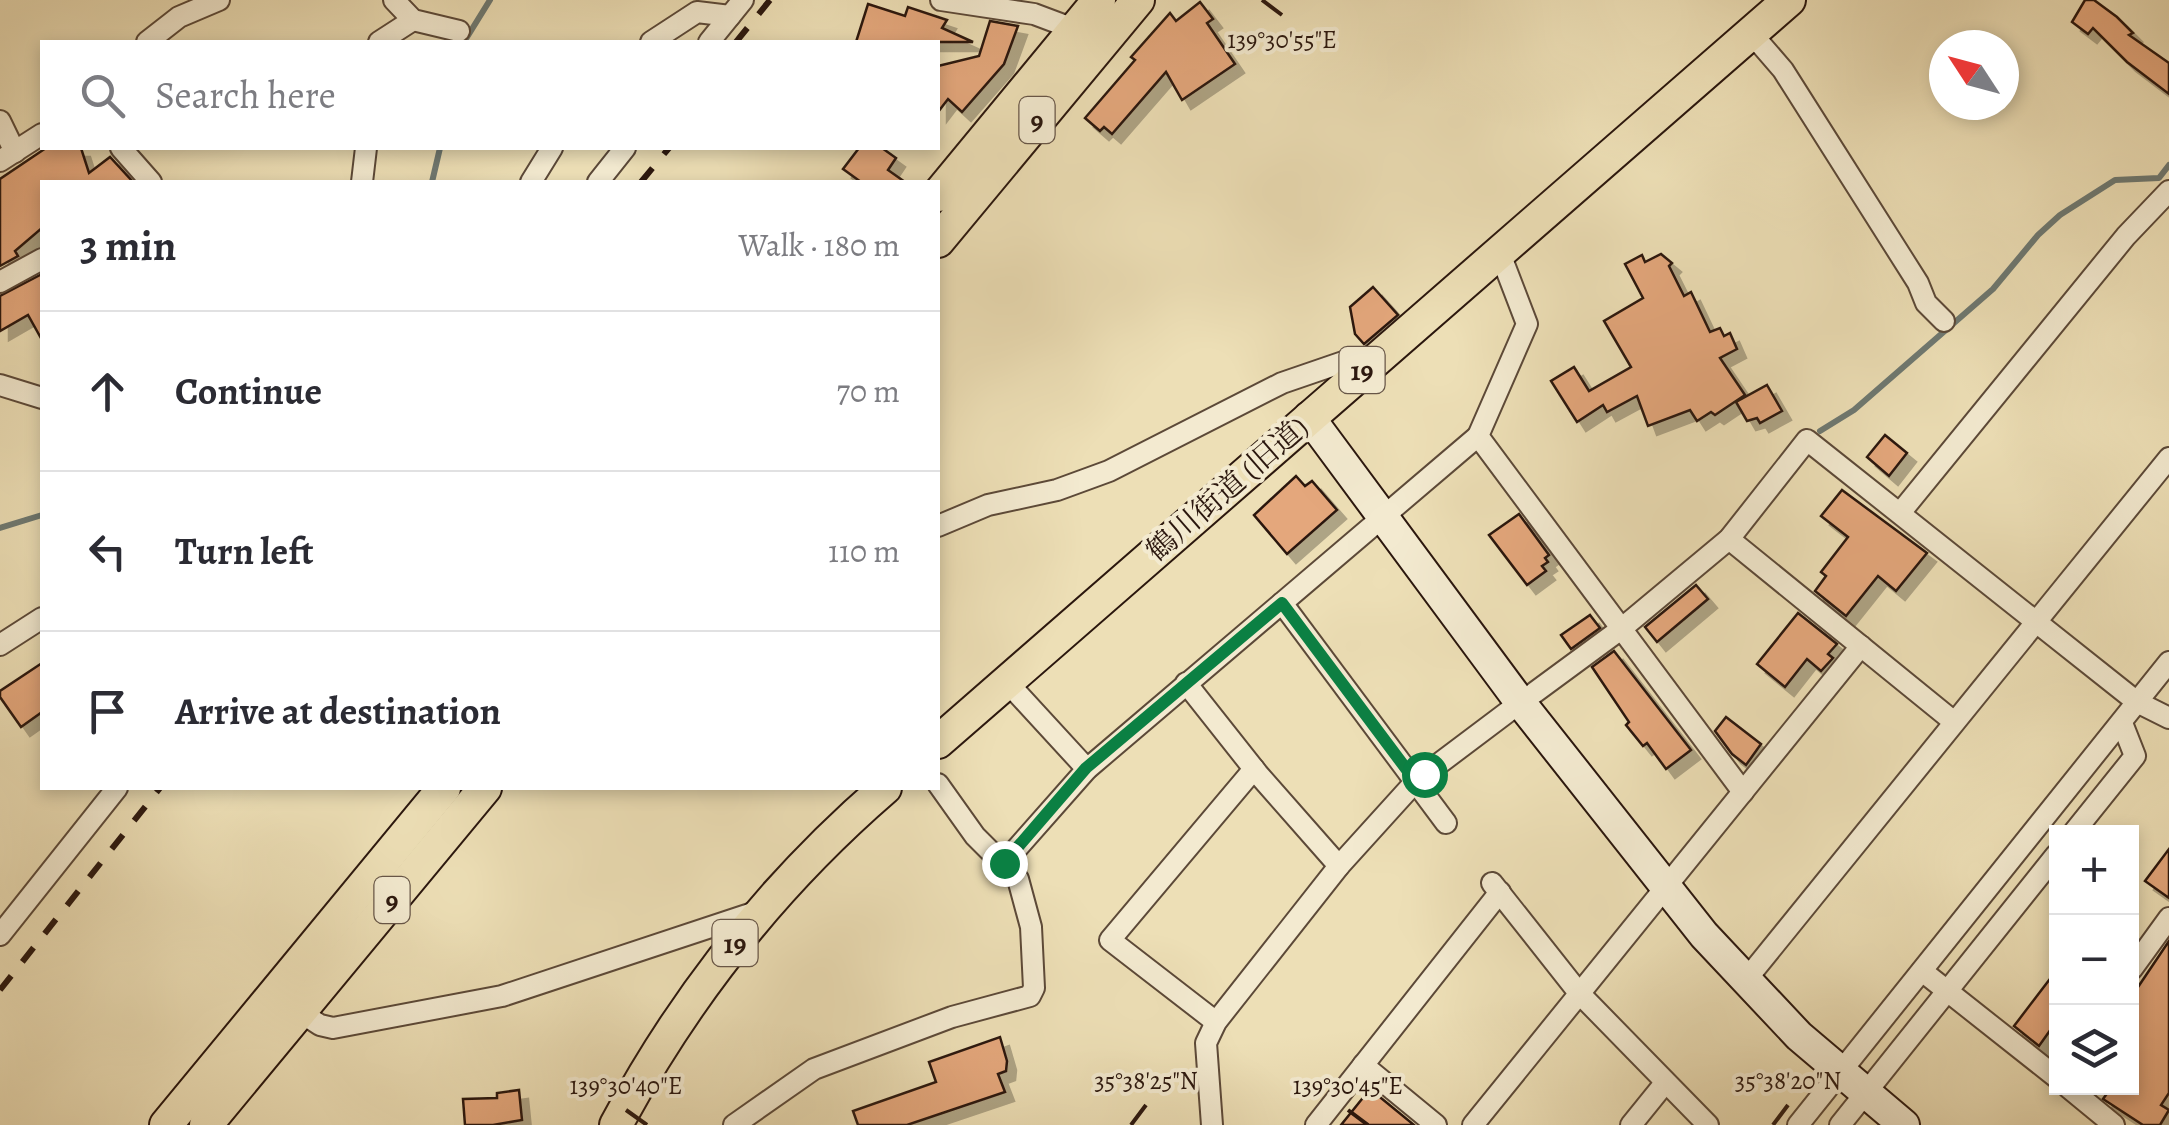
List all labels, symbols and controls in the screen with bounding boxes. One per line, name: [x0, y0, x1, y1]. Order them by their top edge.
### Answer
text: 139°30'55"E: [1227, 23, 1337, 57]
north arrow: [1929, 30, 2019, 120]
search box: [40, 40, 940, 150]
icon: search: [75, 68, 130, 123]
text: Search here: [155, 69, 336, 121]
road number: 9: [1020, 97, 1054, 143]
text: 3 min: [80, 217, 176, 274]
text: Walk · 180 m: [739, 223, 900, 267]
road number: 19: [1340, 347, 1384, 393]
icon: ahead: [80, 364, 135, 419]
text: Continue: [175, 365, 322, 417]
text: 70 m: [837, 369, 900, 413]
street label: 鶴川街道 (旧道): [1137, 408, 1317, 570]
icon: left: [80, 524, 135, 579]
text: Turn left: [175, 525, 314, 577]
text: 110 m: [828, 529, 900, 573]
icon: arrive: [80, 684, 135, 739]
text: Arrive at destination: [175, 685, 501, 737]
route start: [1402, 752, 1448, 798]
map controls: [2049, 825, 2139, 1095]
button: +: [2049, 825, 2139, 915]
route end: [982, 841, 1028, 887]
road number: 9: [374, 877, 410, 923]
button: −: [2049, 915, 2139, 1005]
road number: 19: [712, 920, 758, 966]
button: layers: [2049, 1005, 2139, 1095]
text: 35°38'25"N: [1094, 1064, 1198, 1098]
text: 35°38'20"N: [1735, 1064, 1841, 1098]
text: 139°30'40"E: [570, 1069, 682, 1103]
text: 139°30'45"E: [1293, 1069, 1403, 1103]

